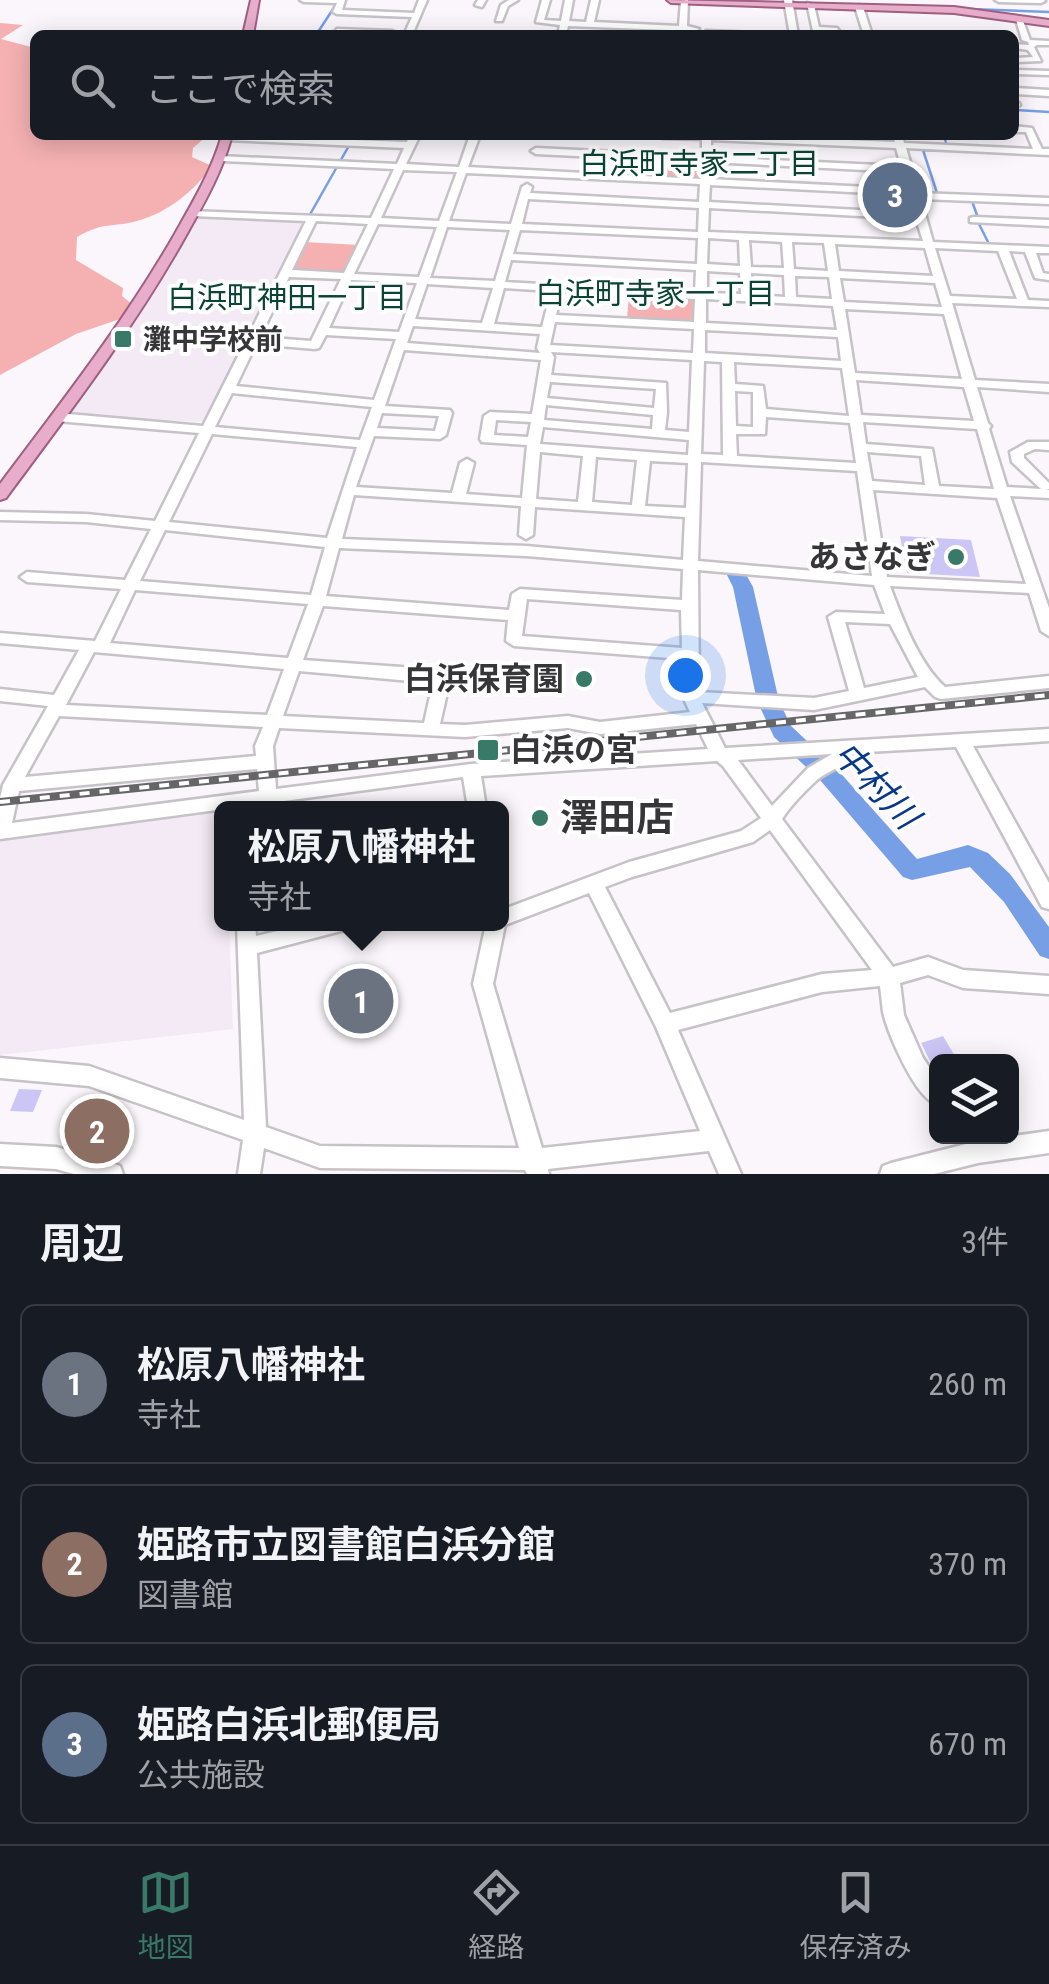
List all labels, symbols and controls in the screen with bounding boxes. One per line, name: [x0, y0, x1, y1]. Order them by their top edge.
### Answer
search box: [30, 30, 1019, 140]
icon: search: [65, 58, 120, 113]
text: ここで検索: [145, 67, 335, 111]
district label: 白浜町寺家二丁目: [579, 146, 819, 181]
pin: 3: [862, 158, 928, 232]
district label: 白浜町寺家一丁目: [535, 276, 775, 311]
district label: 白浜町神田一丁目: [167, 280, 407, 315]
place label: 灘中学校前: [143, 323, 283, 356]
marker: 灘中学校前: [112, 328, 134, 350]
place label: あさなぎ: [808, 538, 936, 576]
marker: あさなぎ: [945, 546, 967, 568]
your location: [660, 650, 711, 701]
place label: 白浜保育園: [404, 660, 564, 698]
marker: 白浜保育園: [573, 668, 595, 690]
place label: 白浜の宮: [510, 731, 638, 769]
water label: 中村川: [824, 733, 930, 840]
marker: 白浜の宮: [475, 737, 501, 763]
place label: 澤田店: [560, 796, 674, 840]
popup: [214, 801, 509, 931]
marker: 澤田店: [529, 807, 551, 829]
text: 松原八幡神社: [247, 825, 476, 869]
text: 寺社: [247, 878, 312, 916]
pin: 1: [328, 964, 394, 1038]
map controls: [929, 1054, 1019, 1144]
button: layers: [929, 1054, 1019, 1144]
pin: 2: [64, 1094, 130, 1168]
text: 周辺: [40, 1219, 124, 1268]
text: 3件: [961, 1223, 1009, 1261]
text: 松原八幡神社: [137, 1343, 365, 1387]
text: 1: [66, 1365, 83, 1403]
text: 260 m: [928, 1365, 1007, 1403]
text: 寺社: [137, 1396, 201, 1434]
text: 姫路市立図書館白浜分館: [137, 1523, 555, 1567]
text: 2: [66, 1545, 83, 1583]
text: 370 m: [928, 1545, 1007, 1583]
text: 図書館: [137, 1576, 233, 1614]
text: 姫路白浜北郵便局: [137, 1703, 441, 1747]
text: 3: [66, 1725, 83, 1763]
text: 670 m: [928, 1725, 1007, 1763]
text: 公共施設: [137, 1756, 265, 1794]
tab: 地図: [137, 1865, 194, 1965]
tab: 経路: [468, 1865, 525, 1965]
tab: 保存済み: [799, 1865, 912, 1965]

